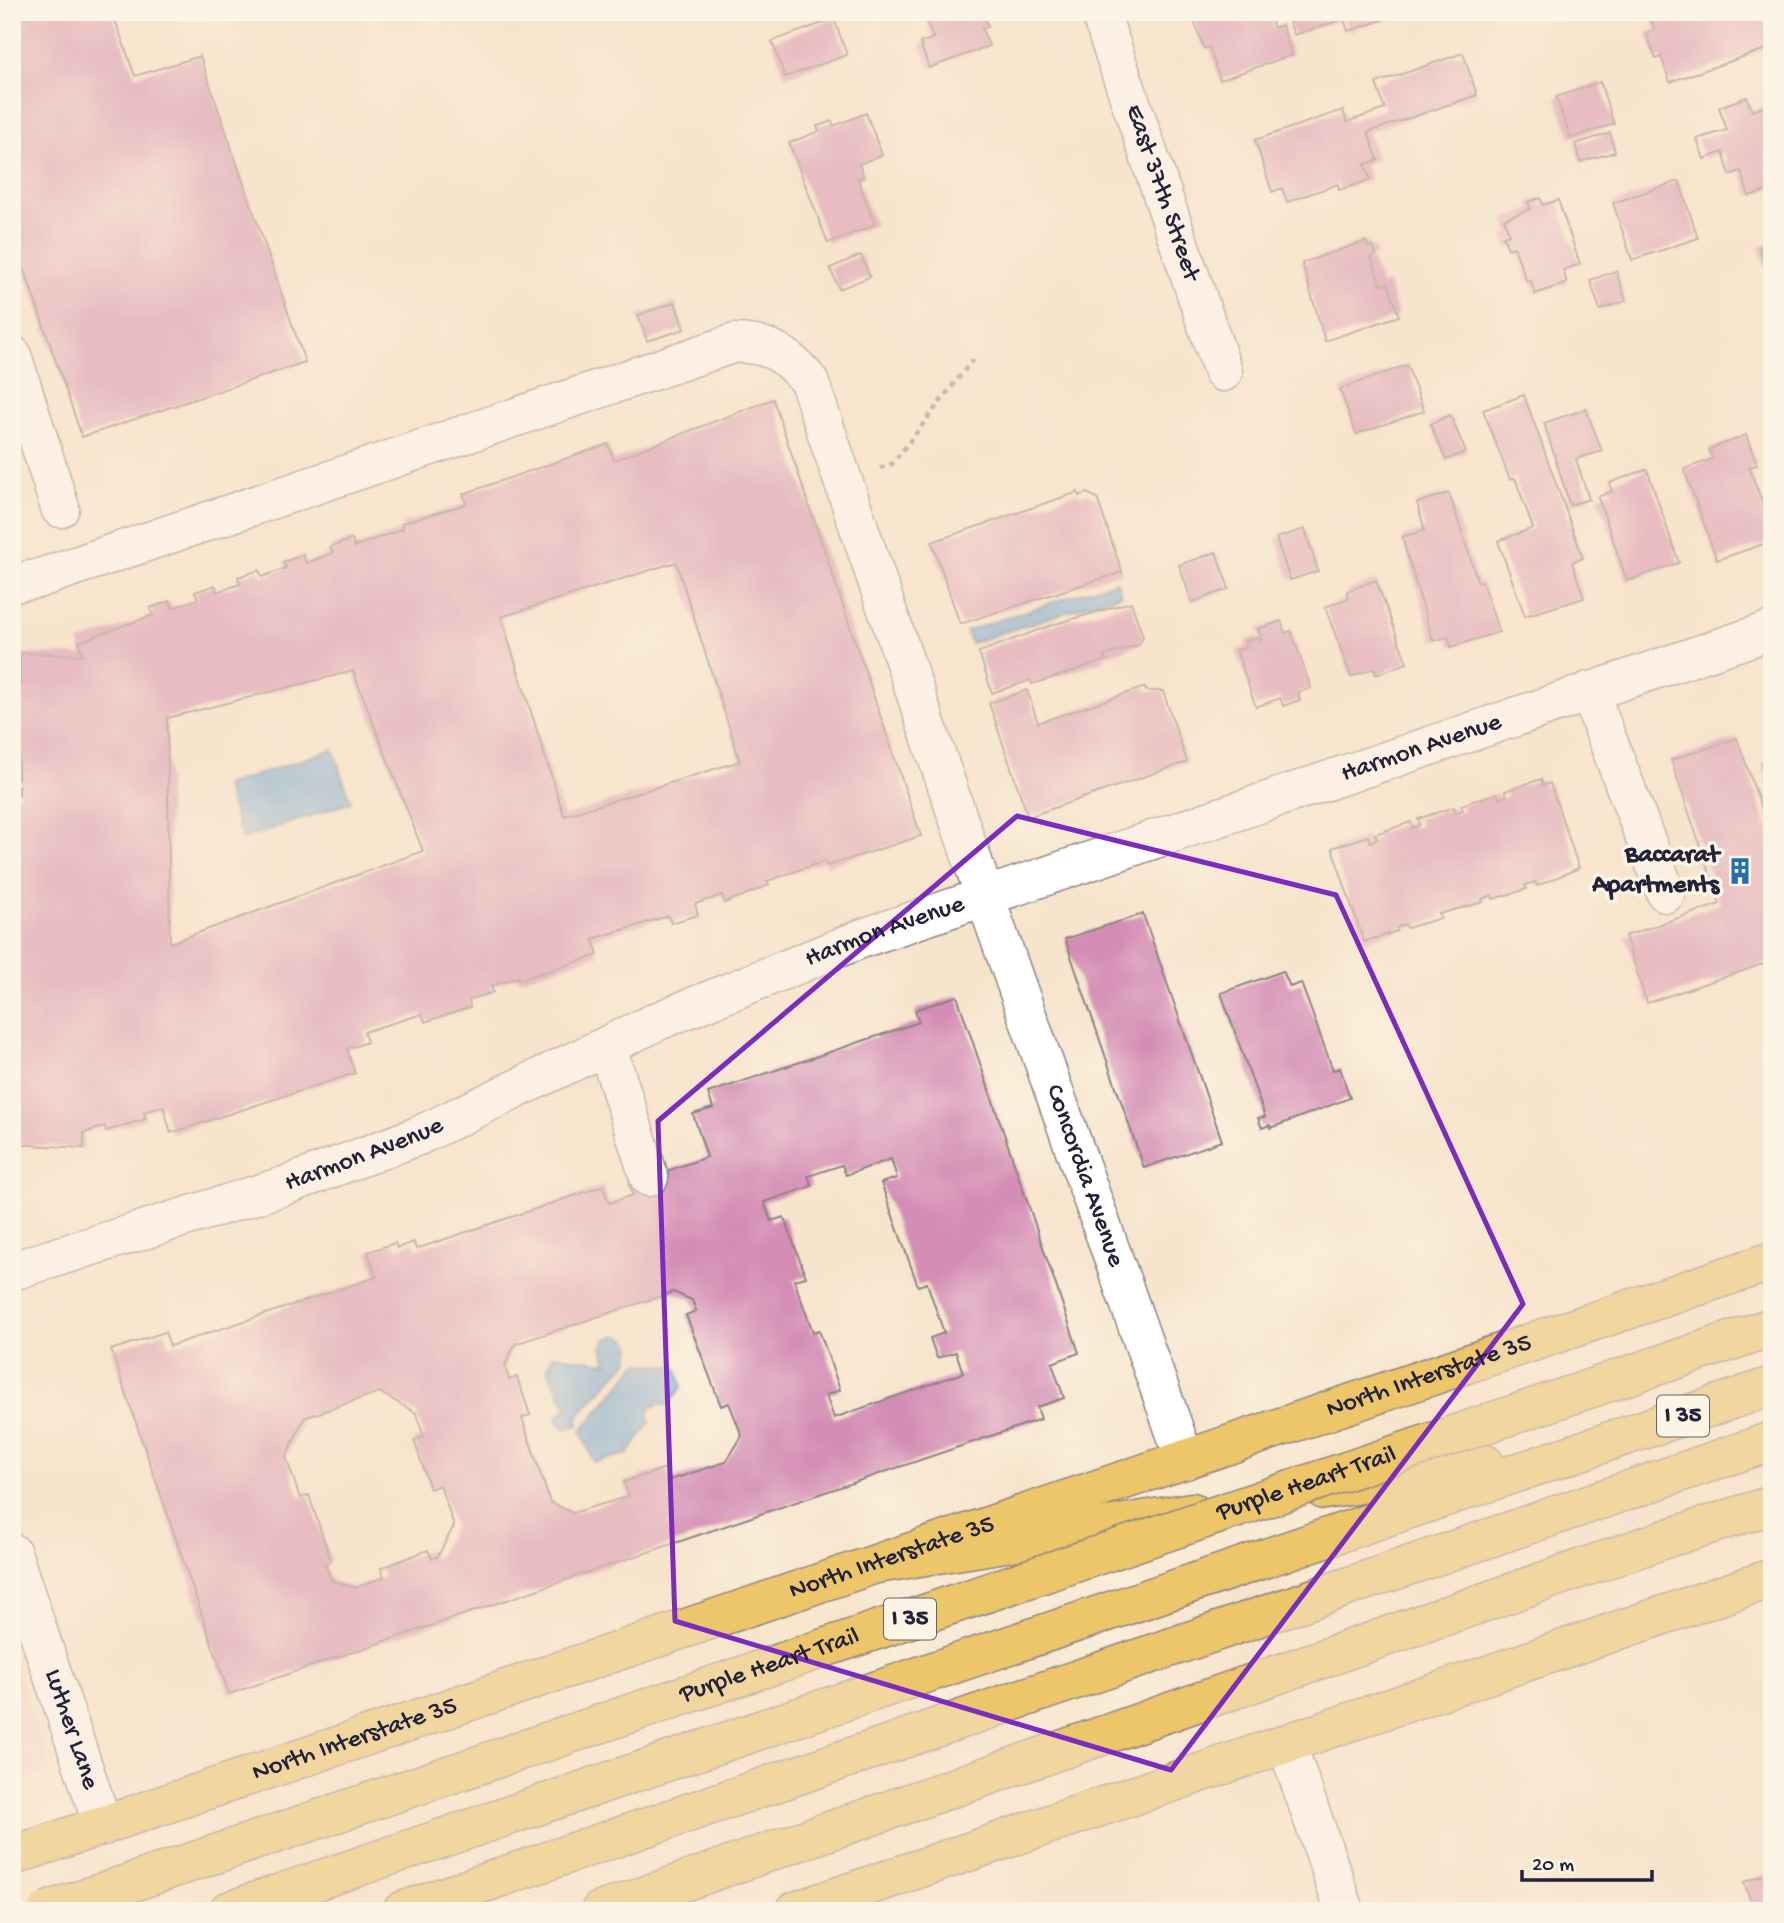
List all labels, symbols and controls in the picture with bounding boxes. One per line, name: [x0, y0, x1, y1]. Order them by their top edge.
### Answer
street label: East 37th Street: [1117, 101, 1207, 287]
street label: Harmon Avenue: [1337, 707, 1506, 790]
place label: Baccarat Apartments: [1591, 841, 1721, 902]
building icon: Baccarat Apartments: [1725, 856, 1755, 886]
street label: Harmon Avenue: [801, 889, 969, 975]
street label: Concordia Avenue: [1038, 1081, 1131, 1272]
street label: Harmon Avenue: [281, 1110, 449, 1200]
street label: North Interstate 35: [1323, 1328, 1536, 1426]
road number: I 35: [1657, 1396, 1709, 1436]
street label: Purple Heart Trail: [1212, 1440, 1401, 1530]
street label: North Interstate 35: [786, 1509, 999, 1607]
road number: I 35: [884, 1598, 936, 1639]
street label: Purple Heart Trail: [675, 1622, 864, 1711]
street label: Luther Lane: [36, 1665, 105, 1794]
street label: North Interstate 35: [248, 1691, 461, 1789]
scale bar: [1522, 1839, 1651, 1883]
text: 20 m: [1532, 1854, 1574, 1879]

